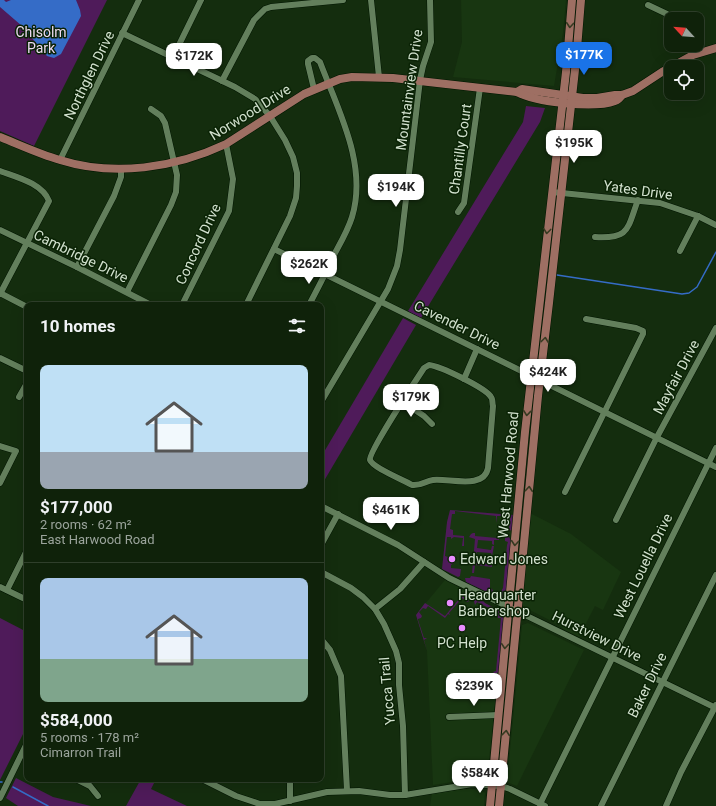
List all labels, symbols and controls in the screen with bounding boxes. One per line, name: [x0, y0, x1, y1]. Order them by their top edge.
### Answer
north arrow: [664, 12, 704, 52]
map controls: [664, 12, 704, 100]
one-way arrow: [565, 22, 574, 28]
park label: Chisolm Park: [15, 24, 67, 56]
street label: Northglen Drive: [61, 28, 117, 122]
street label: Mountainview Drive: [393, 28, 425, 152]
pin: $177K: [556, 42, 612, 76]
pin: $172K: [166, 43, 222, 77]
text: $177K: [565, 47, 603, 62]
text: $172K: [175, 48, 213, 63]
button: locate: [664, 60, 704, 100]
street label: Norwood Drive: [207, 81, 293, 143]
street label: Chantilly Court: [446, 102, 474, 195]
pin: $195K: [546, 130, 602, 164]
text: $195K: [555, 135, 593, 150]
pin: $194K: [368, 174, 424, 208]
street label: Yates Drive: [602, 177, 674, 203]
text: $194K: [377, 179, 415, 194]
street label: Concord Drive: [172, 201, 224, 287]
street label: Cambridge Drive: [31, 226, 131, 286]
one-way arrow: [543, 227, 552, 234]
pin: $262K: [281, 251, 337, 285]
text: $262K: [290, 256, 328, 271]
street label: Cavender Drive: [411, 297, 503, 353]
icon: filters: [286, 315, 308, 337]
text: 10 homes: [40, 316, 116, 336]
one-way arrow: [540, 337, 549, 343]
street label: Mayfair Drive: [650, 337, 702, 417]
pin: $424K: [520, 359, 576, 393]
text: $424K: [529, 364, 567, 379]
pin: $179K: [383, 384, 439, 418]
text: $179K: [392, 389, 430, 404]
icon: home: [138, 391, 210, 463]
one-way arrow: [523, 410, 532, 417]
street label: West Harwood Road: [494, 411, 522, 539]
one-way arrow: [525, 486, 534, 492]
text: $177,000: [40, 497, 112, 517]
pin: $461K: [363, 497, 419, 531]
text: $461K: [372, 502, 410, 517]
street label: West Louella Drive: [611, 511, 675, 621]
text: 2 rooms · 62 m²: [40, 517, 132, 532]
text: East Harwood Road: [40, 532, 155, 547]
one-way arrow: [511, 540, 520, 546]
place label: Edward Jones: [460, 551, 548, 567]
marker: Edward Jones: [447, 554, 457, 564]
place label: Headquarter Barbershop: [458, 587, 536, 619]
marker: Headquarter Barbershop: [445, 598, 455, 608]
icon: home: [138, 604, 210, 676]
street label: Hurstview Drive: [550, 607, 644, 665]
marker: PC Help: [457, 623, 467, 633]
place label: PC Help: [437, 635, 487, 651]
one-way arrow: [501, 643, 510, 649]
street label: Baker Drive: [624, 650, 670, 720]
street label: Yucca Trail: [376, 656, 398, 726]
pin: $239K: [446, 673, 502, 707]
text: $239K: [455, 678, 493, 693]
text: $584,000: [40, 710, 112, 730]
text: 5 rooms · 178 m²: [40, 730, 139, 745]
one-way arrow: [501, 730, 510, 736]
text: Cimarron Trail: [40, 745, 121, 760]
pin: $584K: [452, 760, 508, 794]
text: $584K: [461, 765, 499, 780]

